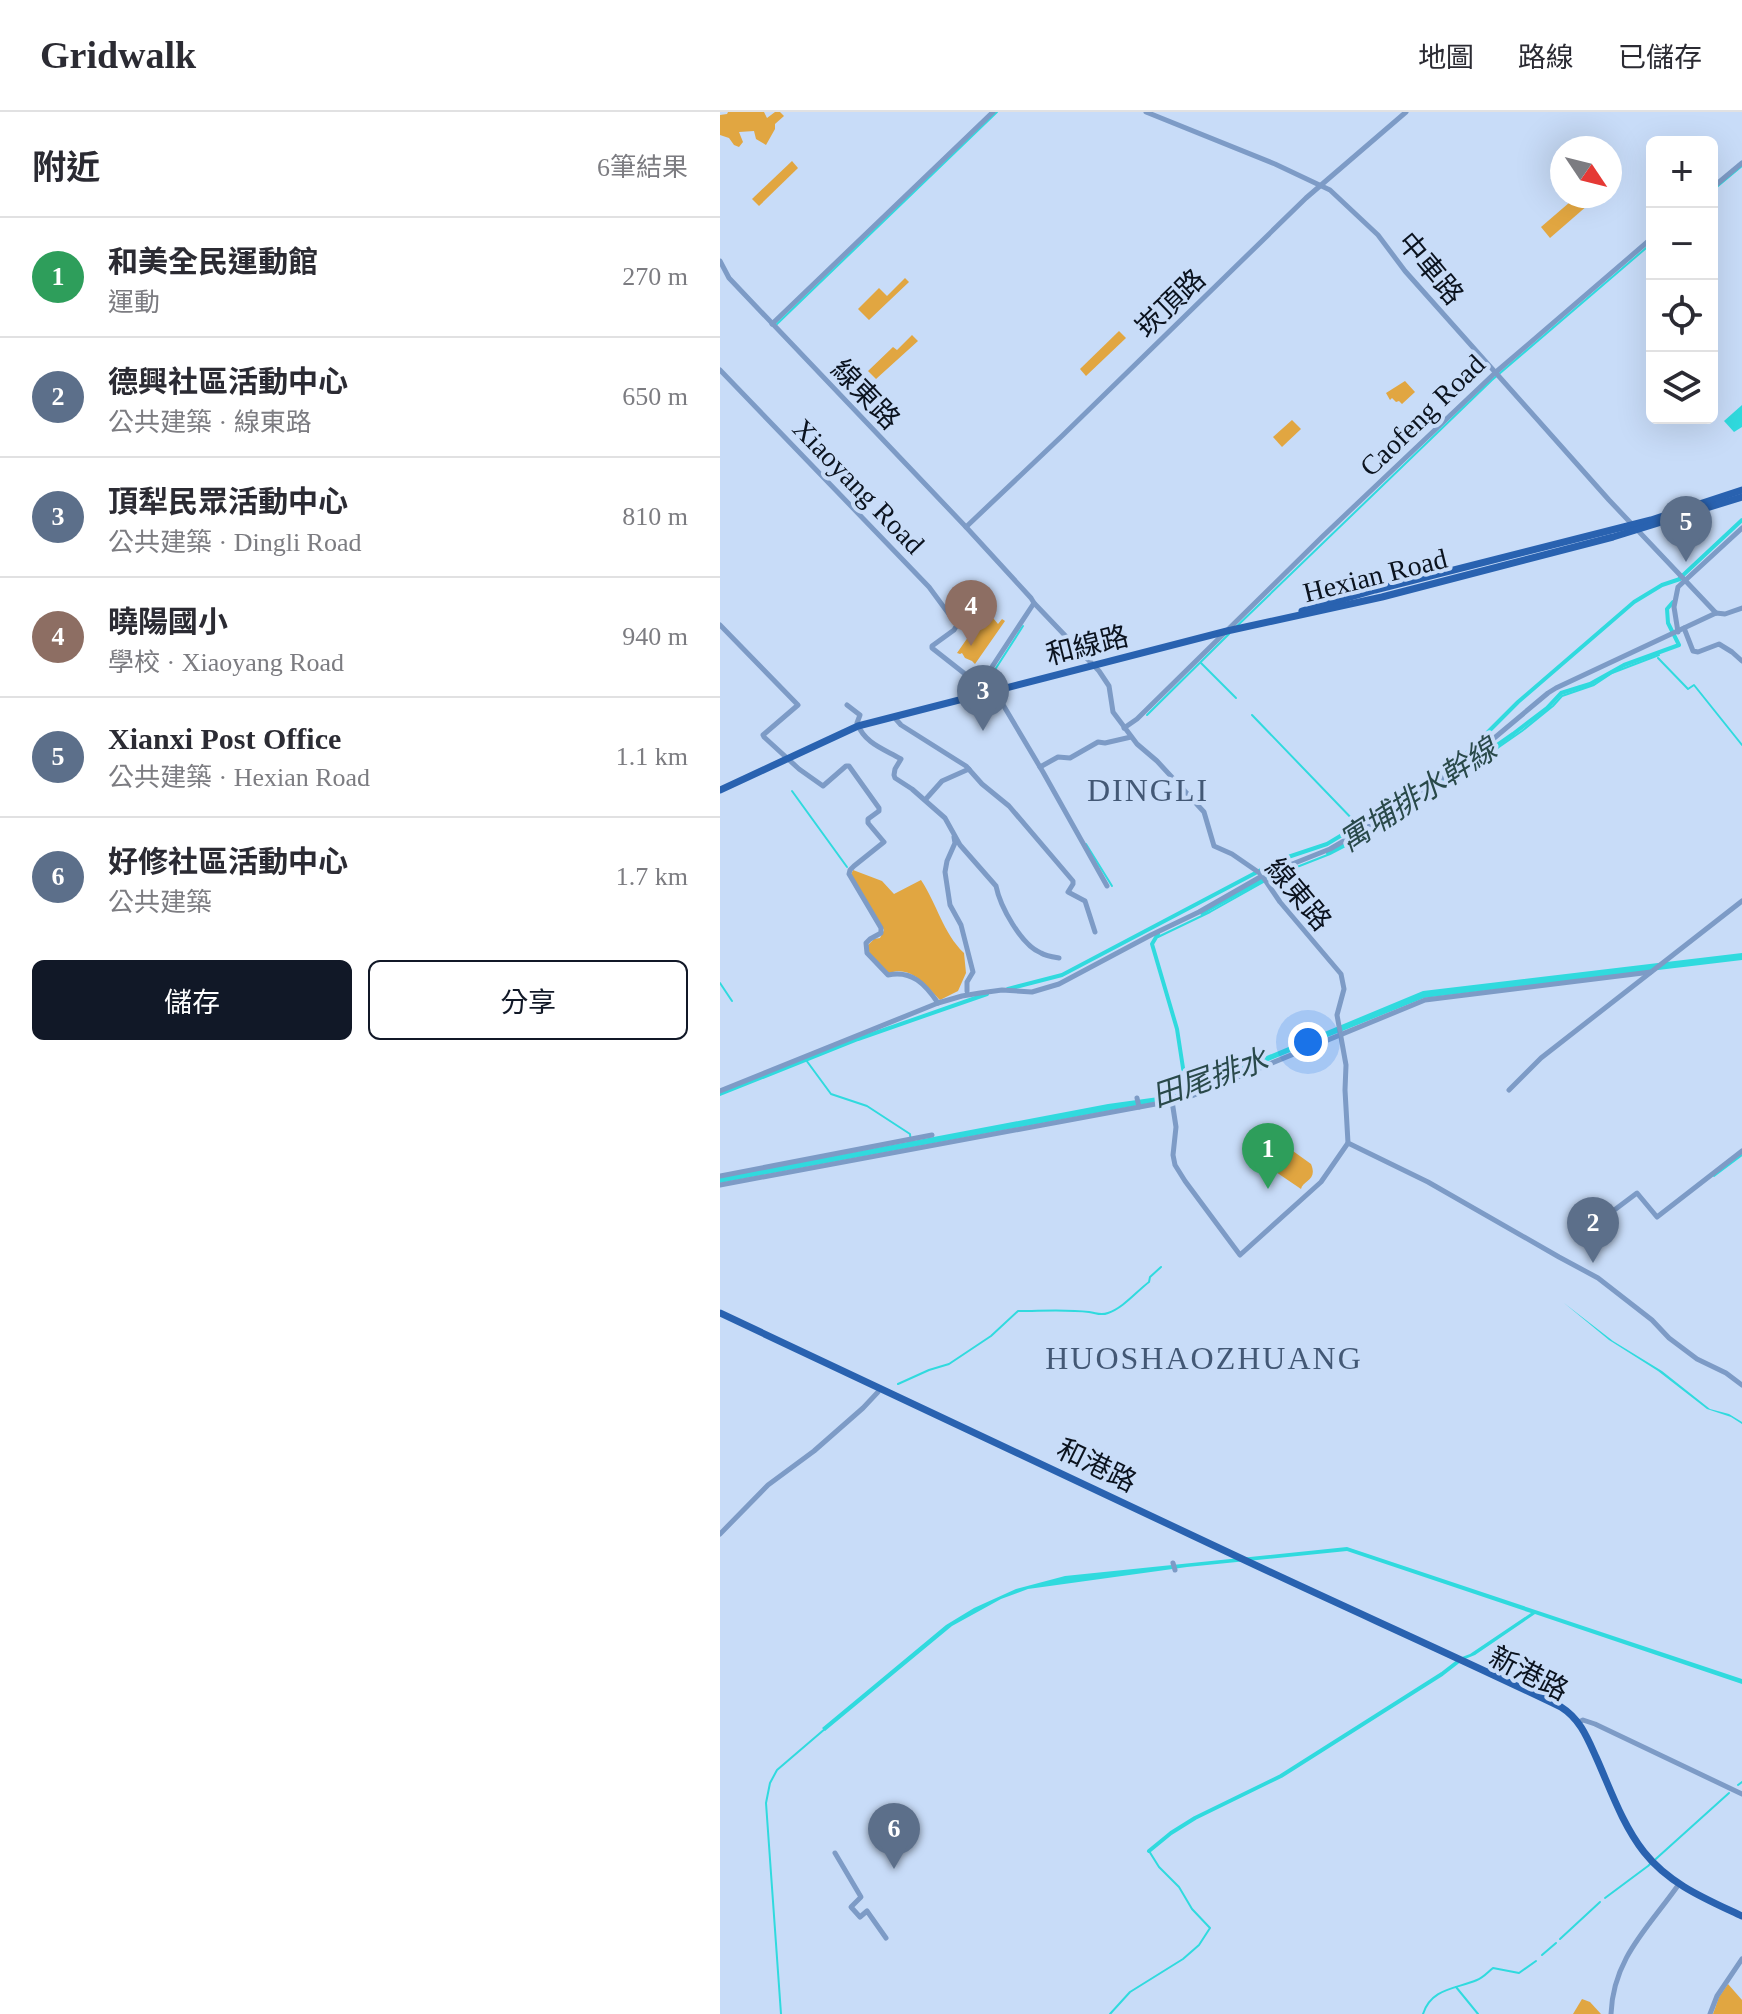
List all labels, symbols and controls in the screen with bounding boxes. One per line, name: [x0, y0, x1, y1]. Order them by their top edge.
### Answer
text: Gridwalk: [40, 34, 196, 76]
text: 地圖: [1418, 42, 1474, 73]
text: 路線: [1518, 42, 1574, 73]
text: 已儲存: [1618, 42, 1702, 73]
north arrow: [1550, 136, 1622, 208]
map controls: [1646, 136, 1718, 424]
button: +: [1646, 136, 1718, 208]
text: 附近: [32, 149, 100, 186]
text: 6筆結果: [597, 153, 688, 182]
button: −: [1646, 208, 1718, 280]
street label: 中車路: [1392, 226, 1469, 310]
text: 和美全民運動館: [108, 245, 318, 278]
text: 1: [52, 262, 65, 291]
text: 270 m: [622, 262, 688, 291]
street label: 崁頂路: [1129, 263, 1211, 344]
button: locate: [1646, 280, 1718, 352]
text: 運動: [108, 288, 160, 317]
street label: Caofeng Road: [1354, 348, 1491, 482]
button: layers: [1646, 352, 1718, 424]
street label: 線東路: [825, 353, 906, 435]
text: 德興社區活動中心: [108, 365, 348, 398]
text: 2: [52, 382, 65, 411]
text: 650 m: [622, 382, 688, 411]
text: 公共建築 · 線東路: [108, 408, 312, 437]
street label: Xiaoyang Road: [787, 413, 931, 560]
text: 頂犁民眾活動中心: [108, 485, 348, 518]
pin: 5: [1660, 496, 1712, 562]
text: 3: [52, 502, 65, 531]
text: 810 m: [622, 502, 688, 531]
text: 公共建築 · Dingli Road: [108, 528, 362, 557]
street label: Hexian Road: [1300, 543, 1450, 608]
pin: 4: [945, 580, 997, 646]
text: 曉陽國小: [108, 605, 228, 638]
street label: 和線路: [1043, 620, 1132, 671]
text: 4: [52, 622, 65, 651]
text: 940 m: [622, 622, 688, 651]
text: 學校 · Xiaoyang Road: [108, 648, 344, 677]
pin: 3: [957, 665, 1009, 731]
text: Xianxi Post Office: [108, 722, 341, 755]
water label: 寓埔排水幹線: [1333, 730, 1505, 857]
text: 5: [52, 742, 65, 771]
text: 1.1 km: [616, 742, 688, 771]
text: 公共建築 · Hexian Road: [108, 763, 370, 792]
district label: DINGLI: [1087, 772, 1209, 808]
text: 好修社區活動中心: [108, 845, 348, 878]
street label: 線東路: [1260, 852, 1337, 936]
text: 6: [52, 862, 65, 891]
text: 1.7 km: [616, 862, 688, 891]
text: 公共建築: [108, 888, 212, 917]
button: 儲存: [32, 960, 352, 1040]
button: 分享: [368, 960, 688, 1040]
your location: [1288, 1022, 1328, 1062]
water label: 田尾排水: [1148, 1042, 1274, 1113]
pin: 1: [1242, 1123, 1294, 1189]
pin: 2: [1567, 1197, 1619, 1263]
district label: HUOSHAOZHUANG: [1045, 1340, 1363, 1376]
street label: 和港路: [1052, 1433, 1141, 1498]
street label: 新港路: [1484, 1641, 1573, 1706]
pin: 6: [868, 1803, 920, 1869]

